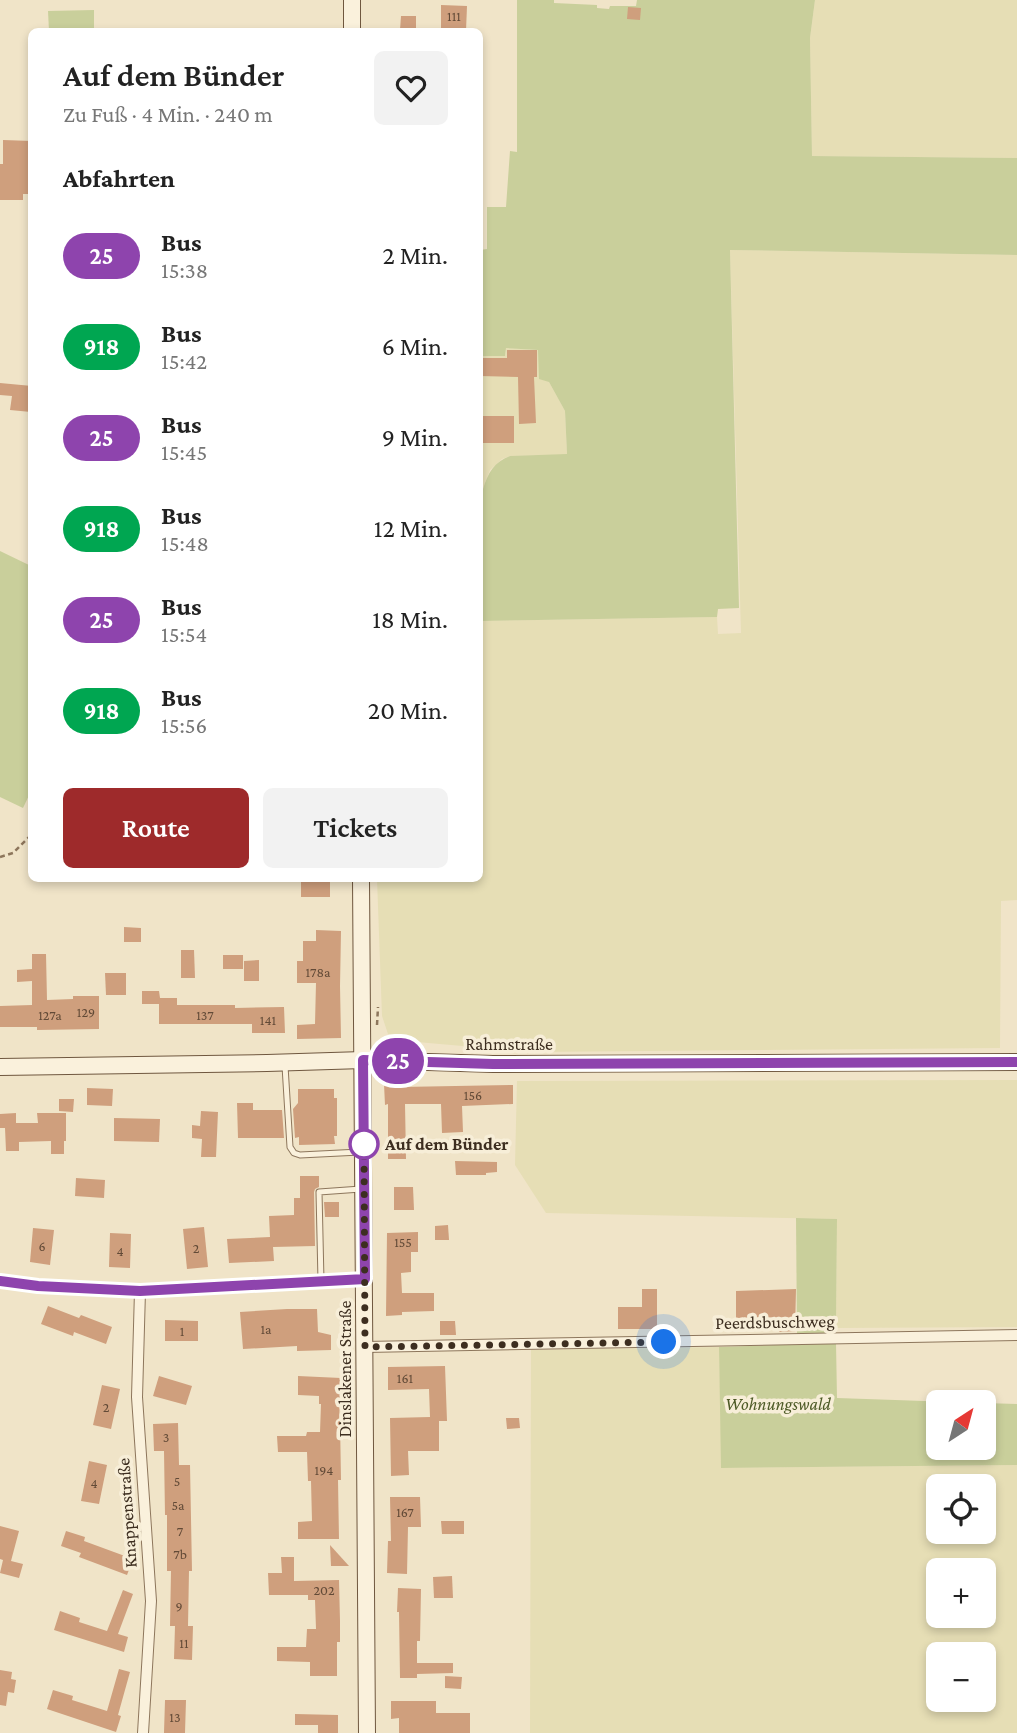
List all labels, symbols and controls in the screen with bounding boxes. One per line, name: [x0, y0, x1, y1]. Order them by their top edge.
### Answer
house number: 111: [447, 8, 461, 24]
button: heart: [374, 51, 448, 125]
text: Auf dem Bünder: [63, 56, 284, 93]
text: Zu Fuß · 4 Min. · 240 m: [63, 101, 273, 127]
text: Abfahrten: [63, 164, 175, 193]
text: Bus: [161, 228, 202, 257]
text: 2 Min.: [382, 241, 448, 270]
text: 25: [90, 242, 114, 269]
text: 15:38: [161, 257, 208, 283]
text: Bus: [161, 319, 202, 348]
text: 6 Min.: [382, 332, 448, 361]
text: 918: [83, 333, 120, 360]
text: 15:42: [161, 348, 207, 374]
text: Bus: [161, 410, 202, 439]
text: 9 Min.: [382, 423, 448, 452]
text: 25: [90, 424, 114, 451]
text: 15:45: [161, 439, 207, 465]
text: Bus: [161, 501, 202, 530]
text: 12 Min.: [374, 514, 448, 543]
text: 918: [83, 515, 120, 542]
text: 15:48: [161, 530, 209, 556]
text: Bus: [161, 592, 202, 621]
text: 18 Min.: [372, 605, 448, 634]
text: 25: [90, 606, 114, 633]
text: 15:54: [161, 621, 207, 647]
text: Bus: [161, 683, 202, 712]
text: 20 Min.: [368, 696, 448, 725]
text: 918: [83, 697, 120, 724]
text: 15:56: [161, 712, 207, 738]
button: Route: [63, 788, 249, 868]
button: Tickets: [263, 788, 448, 868]
house number: 178a: [305, 964, 331, 980]
house number: 129: [77, 1004, 95, 1020]
house number: 127a: [38, 1007, 62, 1023]
house number: 137: [196, 1007, 214, 1023]
house number: 141: [260, 1012, 277, 1028]
street label: Rahmstraße: [465, 1034, 553, 1054]
line badge: 25: [366, 1038, 430, 1084]
text: 25: [386, 1047, 410, 1074]
house number: 156: [464, 1087, 482, 1103]
marker: Auf dem Bünder: [349, 1129, 379, 1159]
place label: Auf dem Bünder: [384, 1134, 508, 1154]
house number: 155: [394, 1234, 412, 1250]
house number: 6: [38, 1238, 46, 1254]
house number: 2: [193, 1240, 200, 1256]
house number: 4: [116, 1243, 124, 1259]
street label: Dinslakener Straße: [335, 1300, 355, 1437]
street label: Peerdsbuschweg: [715, 1311, 835, 1333]
house number: 1a: [260, 1321, 272, 1337]
house number: 1: [180, 1323, 185, 1339]
your location: [646, 1324, 681, 1359]
house number: 161: [397, 1370, 414, 1386]
north arrow: [926, 1390, 996, 1460]
map controls: [926, 1390, 996, 1712]
park label: Wohnungswald: [725, 1394, 831, 1414]
house number: 2: [103, 1399, 110, 1415]
house number: 3: [163, 1429, 169, 1445]
street label: Knappenstraße: [113, 1457, 141, 1569]
house number: 194: [315, 1462, 333, 1478]
house number: 5: [174, 1473, 180, 1489]
button: locate: [926, 1474, 996, 1544]
house number: 4: [90, 1475, 98, 1491]
house number: 5a: [171, 1497, 185, 1513]
house number: 167: [396, 1504, 414, 1520]
house number: 7: [177, 1523, 184, 1539]
house number: 7b: [173, 1546, 187, 1562]
button: +: [926, 1558, 996, 1628]
house number: 202: [313, 1582, 335, 1598]
house number: 9: [175, 1598, 183, 1614]
house number: 11: [179, 1635, 189, 1651]
button: −: [926, 1642, 996, 1712]
house number: 13: [169, 1709, 181, 1725]

